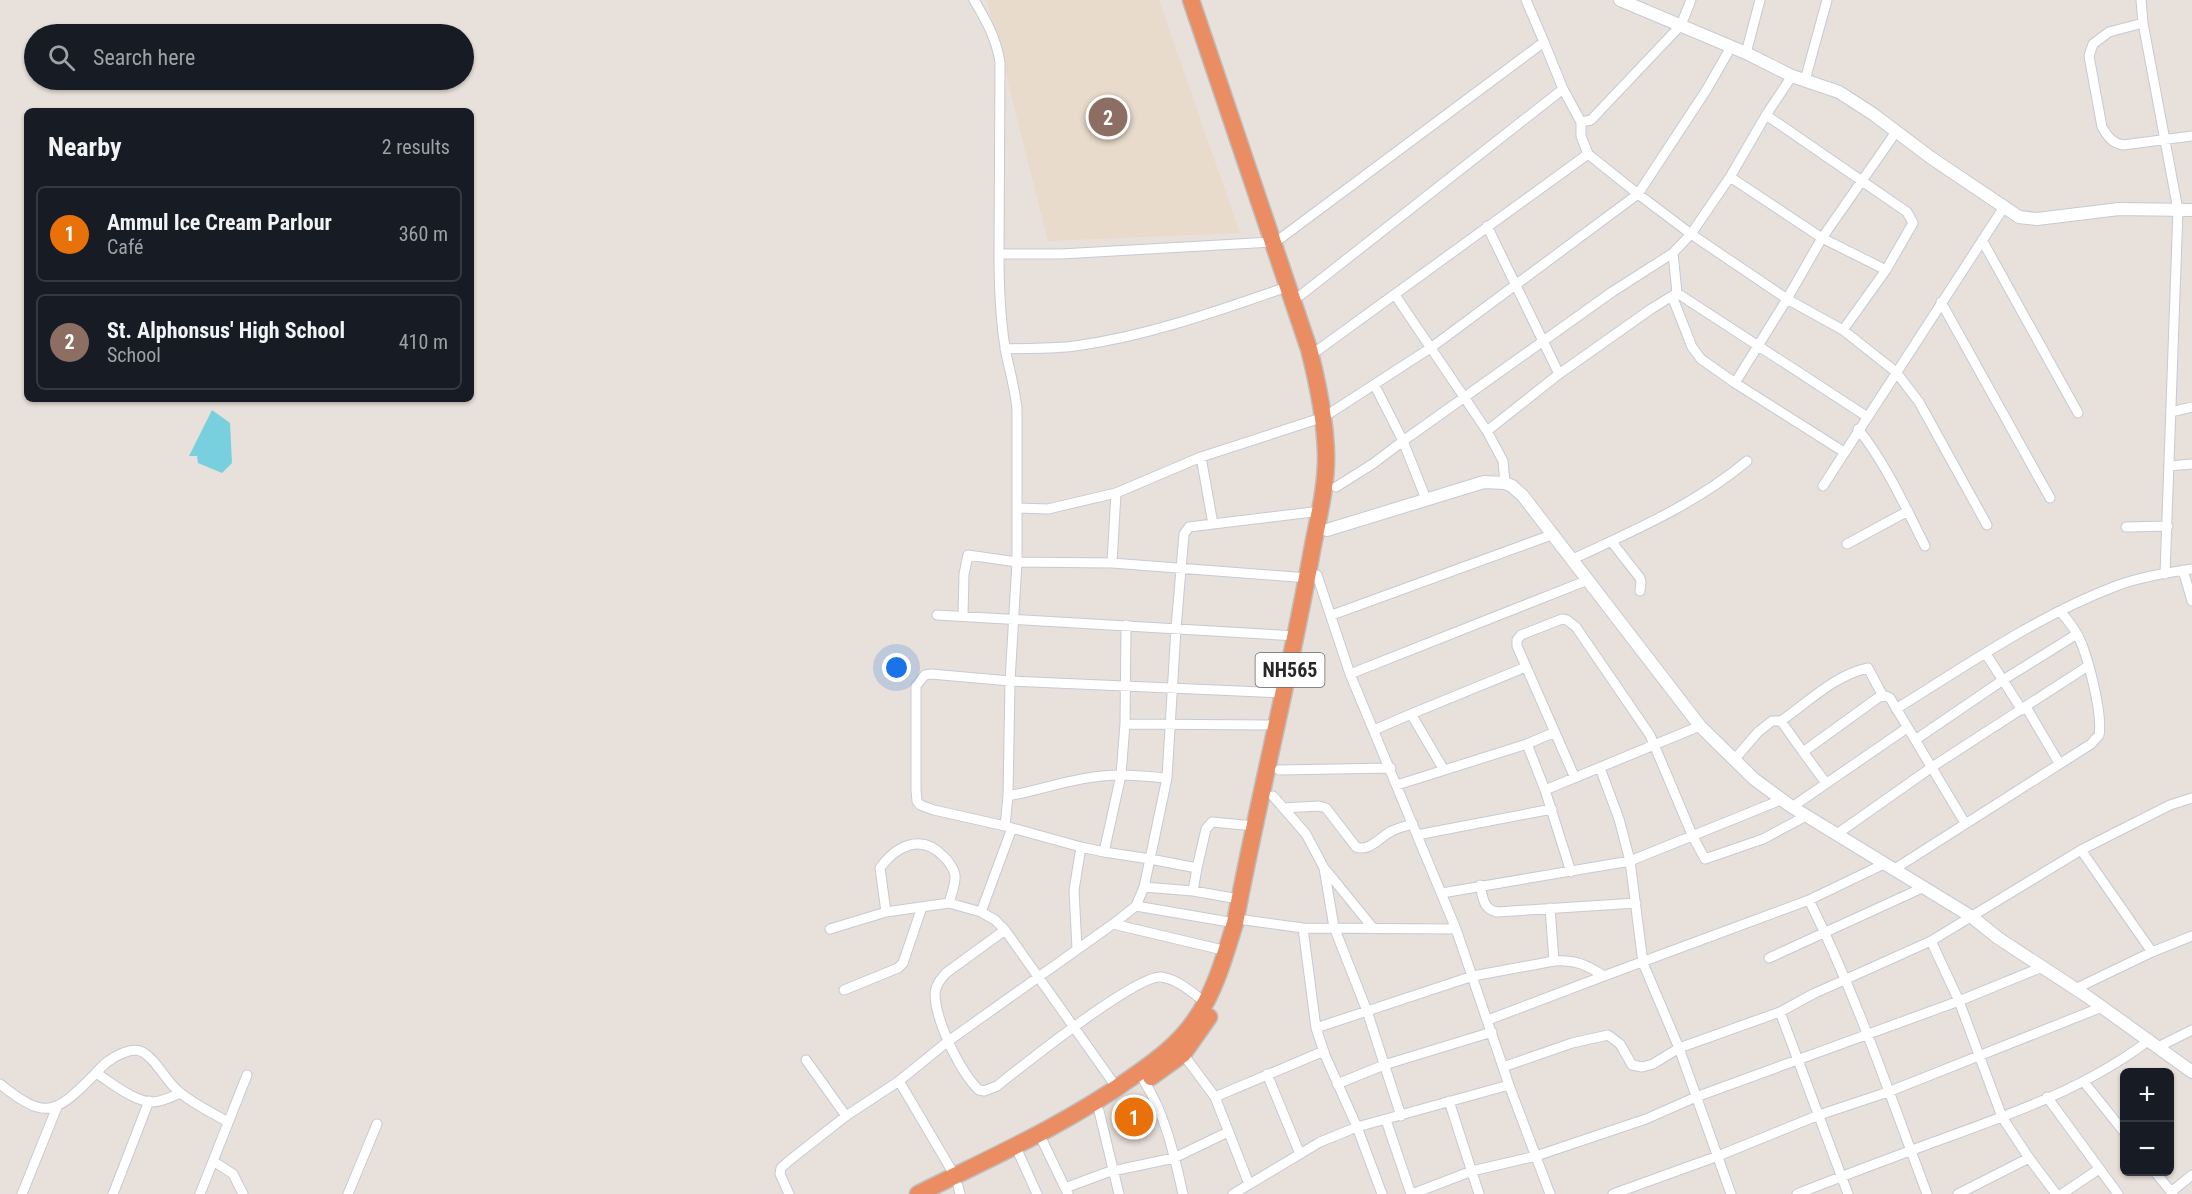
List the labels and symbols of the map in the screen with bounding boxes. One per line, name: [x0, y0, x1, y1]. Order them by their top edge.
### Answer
pin: 2: [1088, 94, 1128, 140]
your location: [882, 653, 911, 682]
road number: NH565: [1256, 653, 1324, 687]
pin: 1: [1114, 1094, 1154, 1140]

